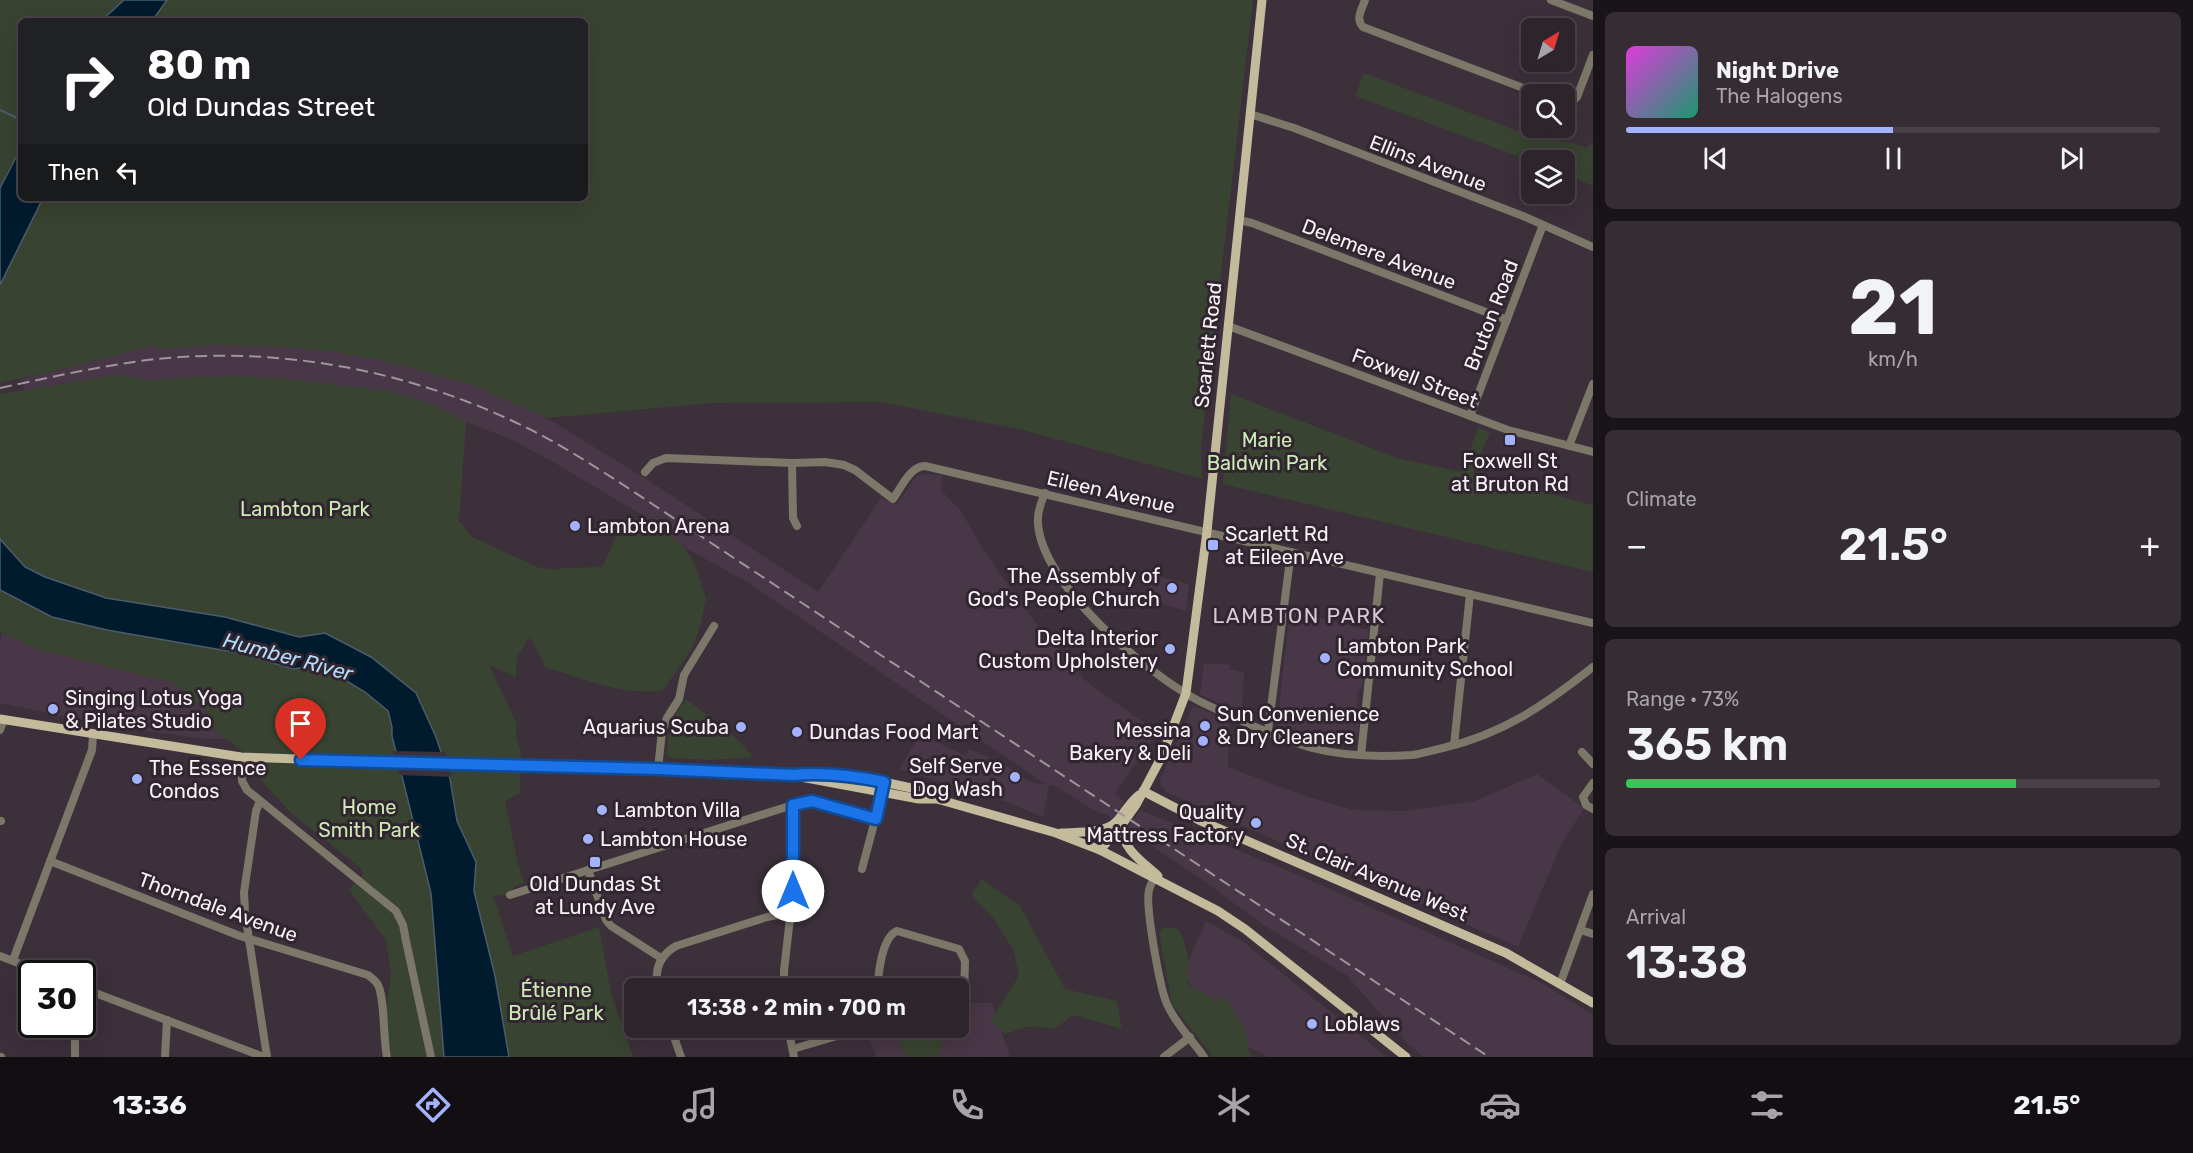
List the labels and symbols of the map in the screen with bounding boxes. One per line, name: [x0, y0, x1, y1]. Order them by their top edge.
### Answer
north arrow: [1521, 18, 1575, 72]
street label: Ellins Avenue: [1366, 130, 1490, 196]
street label: Delemere Avenue: [1299, 214, 1459, 294]
street label: Bruton Road: [1459, 256, 1523, 374]
street label: Scarlett Road: [1189, 281, 1227, 409]
street label: Foxwell Street: [1349, 343, 1481, 413]
park label: Marie Baldwin Park: [1207, 428, 1328, 475]
marker: Foxwell St at Bruton Rd: [1503, 433, 1517, 447]
place label: Foxwell St at Bruton Rd: [1451, 449, 1569, 496]
street label: Eileen Avenue: [1045, 466, 1177, 518]
park label: Lambton Park: [240, 497, 371, 521]
place label: Lambton Arena: [587, 514, 730, 538]
marker: Lambton Arena: [568, 519, 582, 533]
place label: Scarlett Rd at Eileen Ave: [1225, 522, 1344, 569]
marker: Scarlett Rd at Eileen Ave: [1206, 538, 1220, 552]
place label: The Assembly of God's People Church: [968, 564, 1160, 611]
marker: The Assembly of God's People Church: [1165, 581, 1179, 595]
district label: LAMBTON PARK: [1212, 603, 1386, 628]
place label: Delta Interior Custom Upholstery: [978, 626, 1158, 673]
water label: Humber River: [221, 627, 357, 686]
place label: Lambton Park Community School: [1337, 634, 1513, 681]
marker: Delta Interior Custom Upholstery: [1163, 642, 1177, 656]
marker: Lambton Park Community School: [1318, 651, 1332, 665]
place label: Singing Lotus Yoga & Pilates Studio: [65, 686, 243, 733]
pin: [275, 698, 326, 760]
marker: Singing Lotus Yoga & Pilates Studio: [46, 702, 60, 716]
place label: Sun Convenience & Dry Cleaners: [1217, 702, 1380, 749]
place label: Aquarius Scuba: [583, 715, 729, 739]
place label: Messina Bakery & Deli: [1069, 718, 1191, 765]
marker: Sun Convenience & Dry Cleaners: [1198, 719, 1212, 733]
marker: Aquarius Scuba: [734, 720, 748, 734]
place label: Dundas Food Mart: [809, 720, 979, 744]
marker: Dundas Food Mart: [790, 725, 804, 739]
marker: Messina Bakery & Deli: [1196, 734, 1210, 748]
place label: Self Serve Dog Wash: [909, 754, 1003, 801]
place label: The Essence Condos: [149, 756, 267, 803]
marker: Self Serve Dog Wash: [1008, 770, 1022, 784]
marker: The Essence Condos: [130, 772, 144, 786]
park label: Home Smith Park: [318, 795, 420, 842]
place label: Lambton Villa: [614, 798, 740, 822]
place label: Quality Mattress Factory: [1087, 800, 1244, 847]
marker: Lambton Villa: [595, 803, 609, 817]
marker: Quality Mattress Factory: [1249, 816, 1263, 830]
place label: Lambton House: [600, 827, 747, 851]
street label: St. Clair Avenue West: [1282, 828, 1472, 926]
marker: Lambton House: [581, 832, 595, 846]
marker: Old Dundas St at Lundy Ave: [588, 855, 602, 869]
position arrow: [761, 859, 825, 923]
street label: Thorndale Avenue: [135, 867, 301, 947]
place label: Old Dundas St at Lundy Ave: [529, 872, 661, 919]
speed limit sign: 30: [18, 960, 96, 1038]
park label: Étienne Brûlé Park: [508, 978, 604, 1025]
place label: Loblaws: [1324, 1012, 1400, 1036]
marker: Loblaws: [1305, 1017, 1319, 1031]

